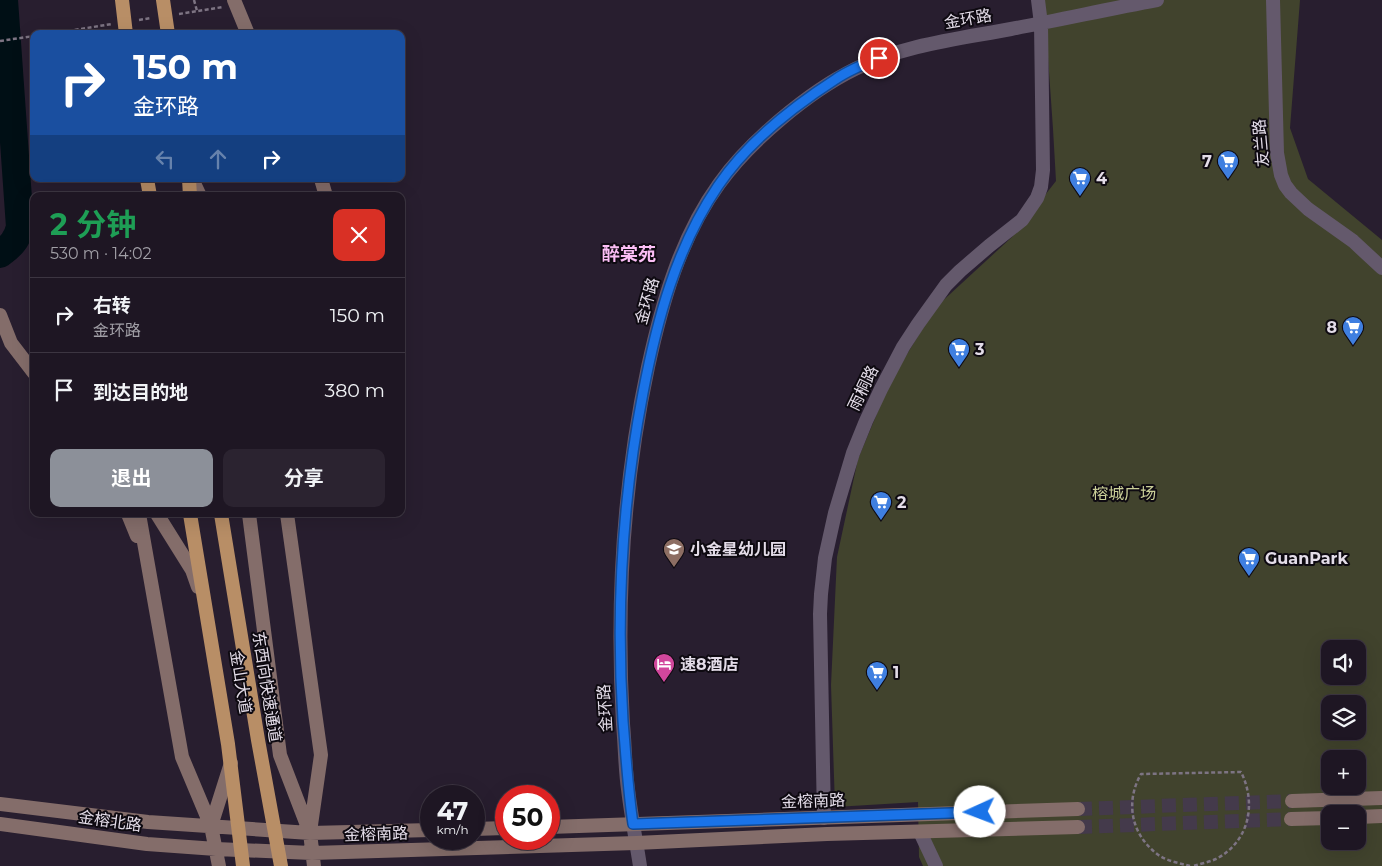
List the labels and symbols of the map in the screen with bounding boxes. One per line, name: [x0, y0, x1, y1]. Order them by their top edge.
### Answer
street label: 金环路: [943, 5, 993, 33]
pin: [858, 37, 900, 79]
street label: 友兰路: [1249, 118, 1273, 168]
supermarket icon: 7: [1216, 149, 1240, 180]
place label: 7: [1202, 152, 1212, 171]
supermarket icon: 4: [1068, 166, 1092, 197]
place label: 4: [1096, 169, 1107, 188]
district label: 醉棠苑: [602, 243, 656, 265]
street label: 金环路: [631, 275, 663, 327]
supermarket icon: 8: [1341, 315, 1365, 346]
place label: 8: [1326, 318, 1337, 337]
supermarket icon: 3: [947, 337, 971, 368]
place label: 3: [974, 340, 984, 359]
street label: 雨桐路: [844, 362, 882, 414]
park label: 榕城广场: [1092, 484, 1156, 503]
supermarket icon: 2: [869, 490, 893, 521]
place label: 2: [897, 493, 906, 512]
school or university icon: 小金星幼儿园: [662, 537, 686, 568]
place label: 小金星幼儿园: [690, 540, 786, 559]
supermarket icon: GuanPark: [1237, 546, 1261, 577]
place label: GuanPark: [1265, 549, 1348, 568]
street label: 东西向快速通道: [249, 630, 285, 744]
street label: 金山大道: [227, 649, 255, 715]
hotel icon: 速8酒店: [652, 652, 676, 683]
place label: 速8酒店: [680, 655, 739, 674]
supermarket icon: 1: [865, 660, 889, 691]
place label: 1: [893, 663, 899, 682]
street label: 金环路: [594, 684, 616, 732]
speed limit sign: 50: [495, 785, 560, 850]
position arrow: [953, 785, 1005, 837]
street label: 金榕南路: [781, 790, 845, 812]
street label: 金榕北路: [77, 807, 143, 835]
street label: 金榕南路: [344, 823, 408, 845]

